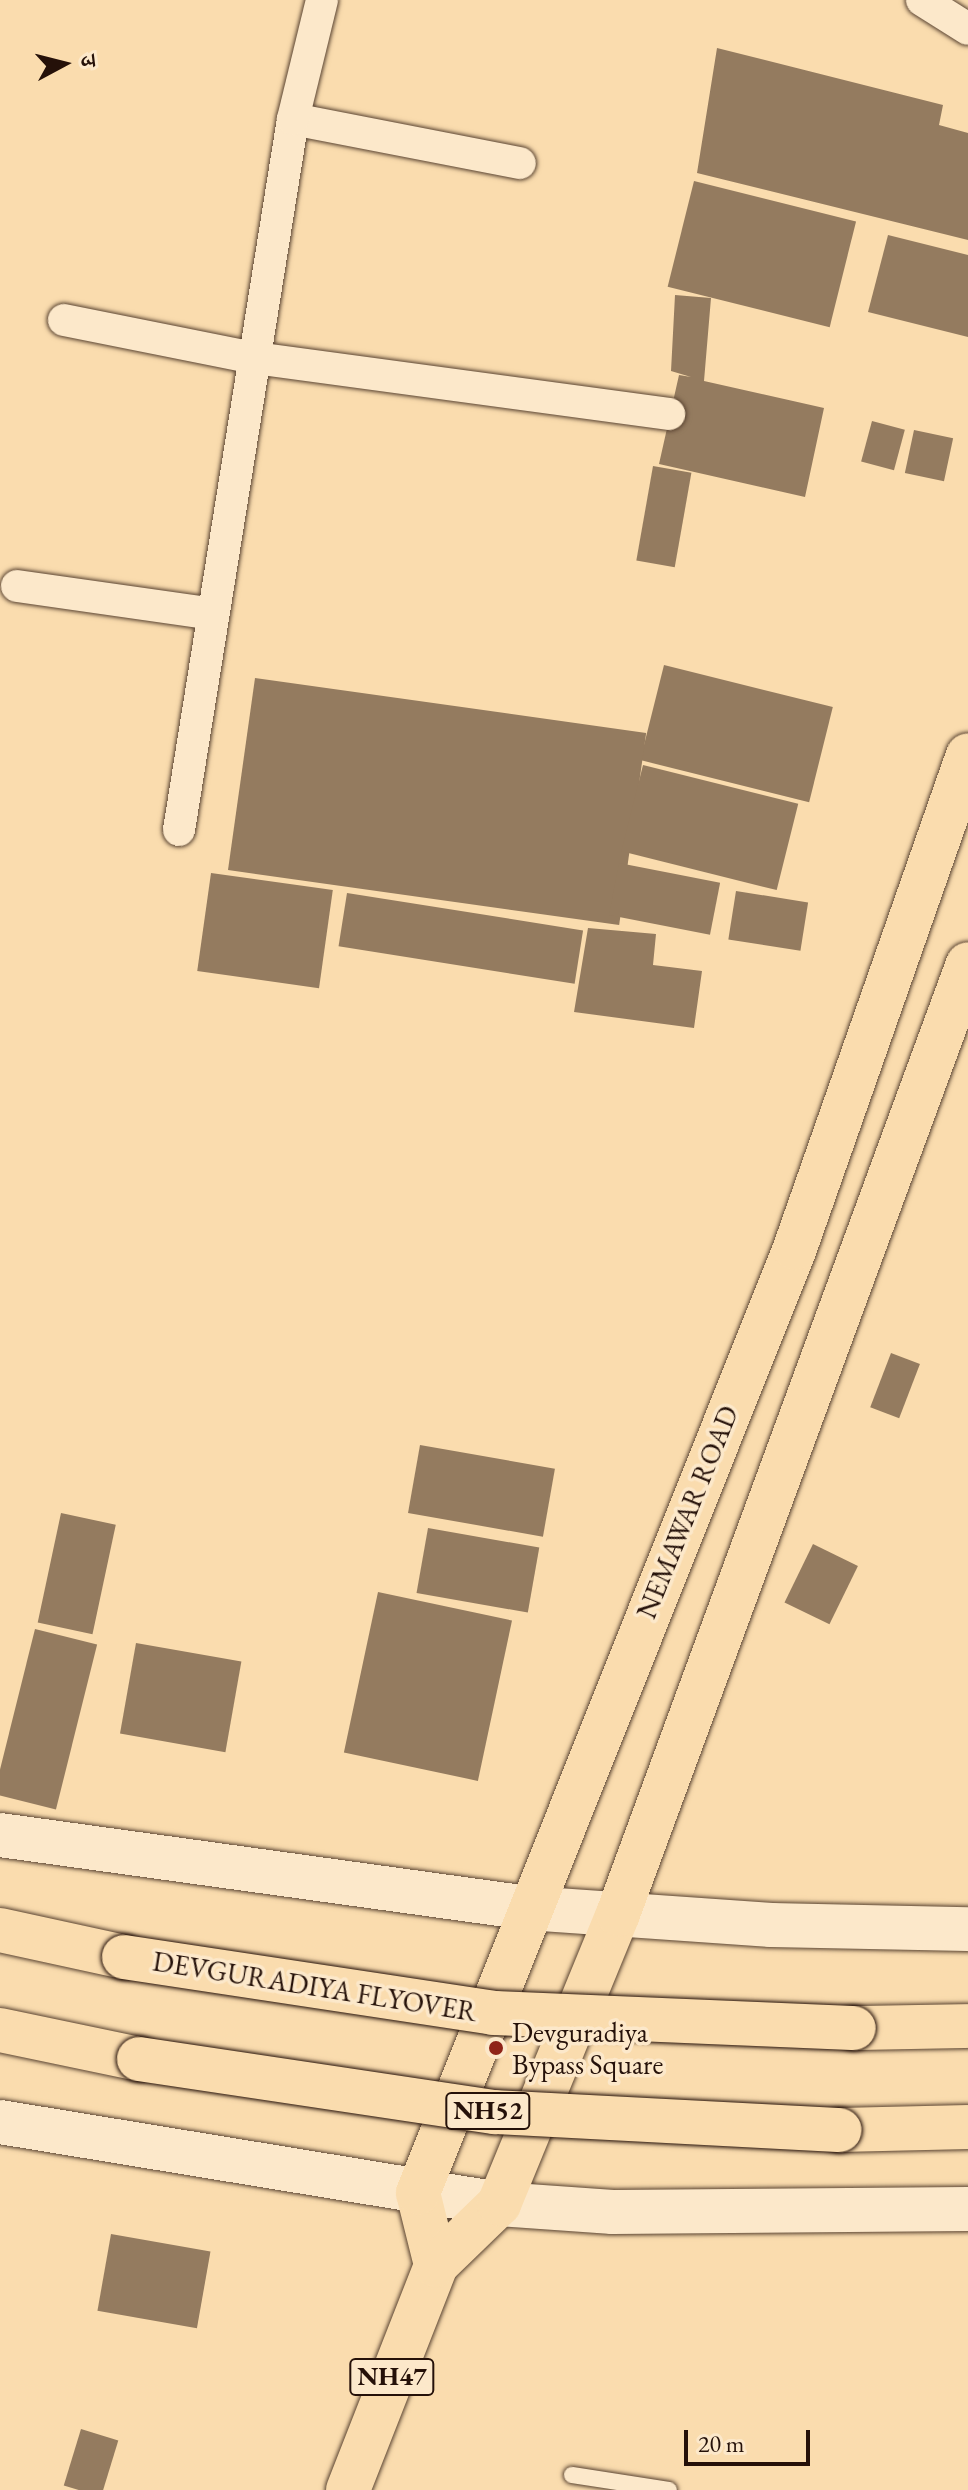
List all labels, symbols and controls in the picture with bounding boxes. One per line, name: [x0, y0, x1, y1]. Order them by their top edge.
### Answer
north arrow: [24, 24, 104, 104]
text: उ: [73, 54, 103, 68]
street label: NEMAWAR ROAD: [629, 1401, 745, 1623]
street label: DEVGURADIYA FLYOVER: [150, 1944, 480, 2028]
place label: Devguradiya Bypass Square: [512, 2015, 663, 2081]
marker: Devguradiya Bypass Square: [487, 2039, 505, 2057]
road number: NH52: [444, 2089, 532, 2133]
road number: NH47: [348, 2355, 436, 2399]
scale bar: [688, 2414, 814, 2464]
text: 20 m: [698, 2428, 745, 2459]

